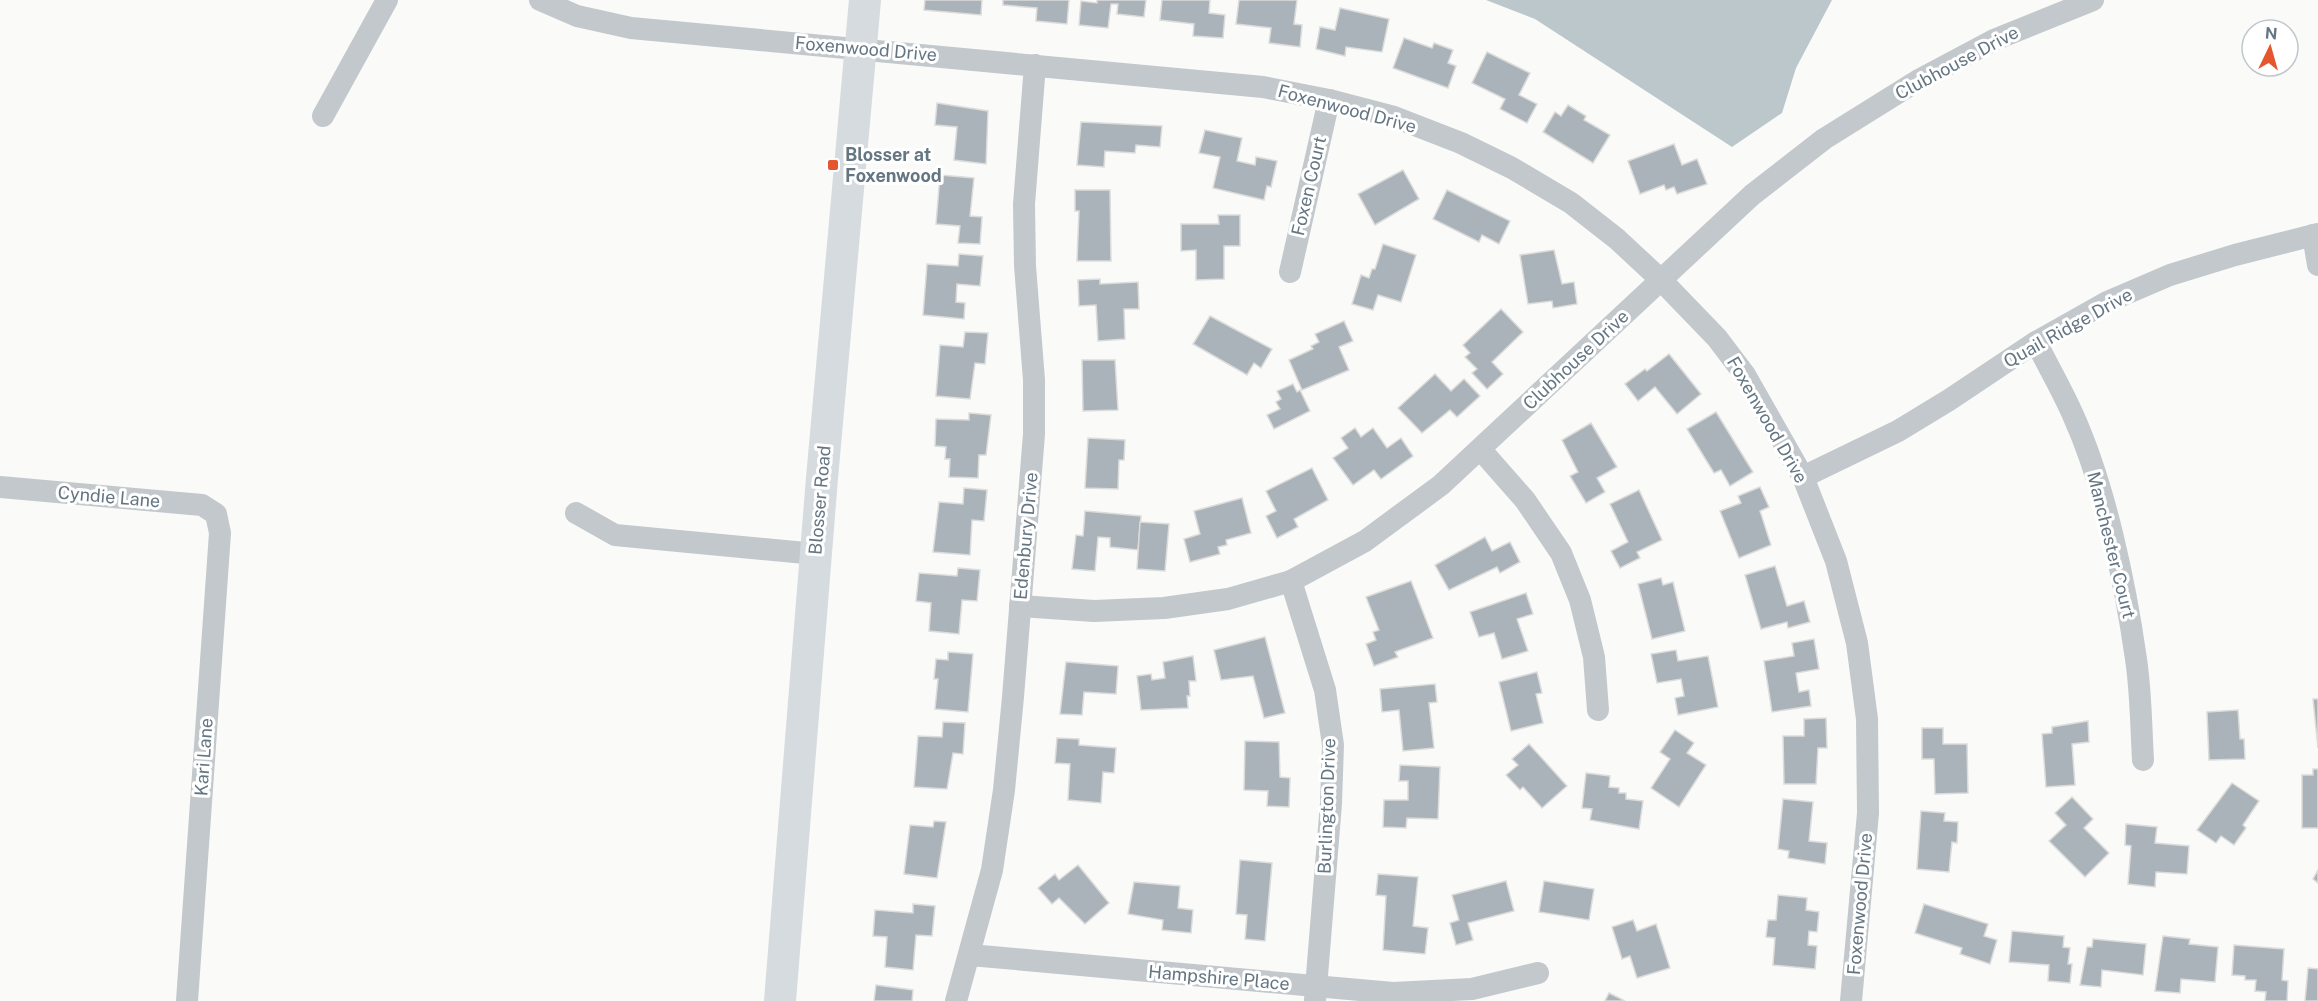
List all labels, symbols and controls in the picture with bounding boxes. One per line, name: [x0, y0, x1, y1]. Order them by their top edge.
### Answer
north arrow: [2240, 18, 2300, 78]
street label: Clubhouse Drive: [1892, 21, 2022, 104]
text: N: [2264, 24, 2278, 44]
street label: Foxenwood Drive: [794, 32, 938, 65]
street label: Foxenwood Drive: [1276, 80, 1419, 137]
street label: Foxen Court: [1287, 134, 1330, 238]
place label: Blosser at Foxenwood: [845, 144, 942, 186]
marker: Blosser at Foxenwood: [826, 158, 840, 172]
street label: Quail Ridge Drive: [2000, 283, 2136, 372]
street label: Clubhouse Drive: [1519, 305, 1633, 414]
street label: Foxenwood Drive: [1723, 353, 1812, 487]
street label: Blosser Road: [804, 444, 835, 555]
street label: Manchester Court: [2083, 469, 2140, 620]
street label: Edenbury Drive: [1009, 471, 1042, 601]
street label: Cyndie Lane: [57, 482, 161, 511]
street label: Kari Lane: [190, 717, 217, 797]
street label: Burlington Drive: [1314, 738, 1339, 874]
street label: Foxenwood Drive: [1843, 832, 1876, 976]
street label: Hampshire Place: [1147, 961, 1291, 994]

